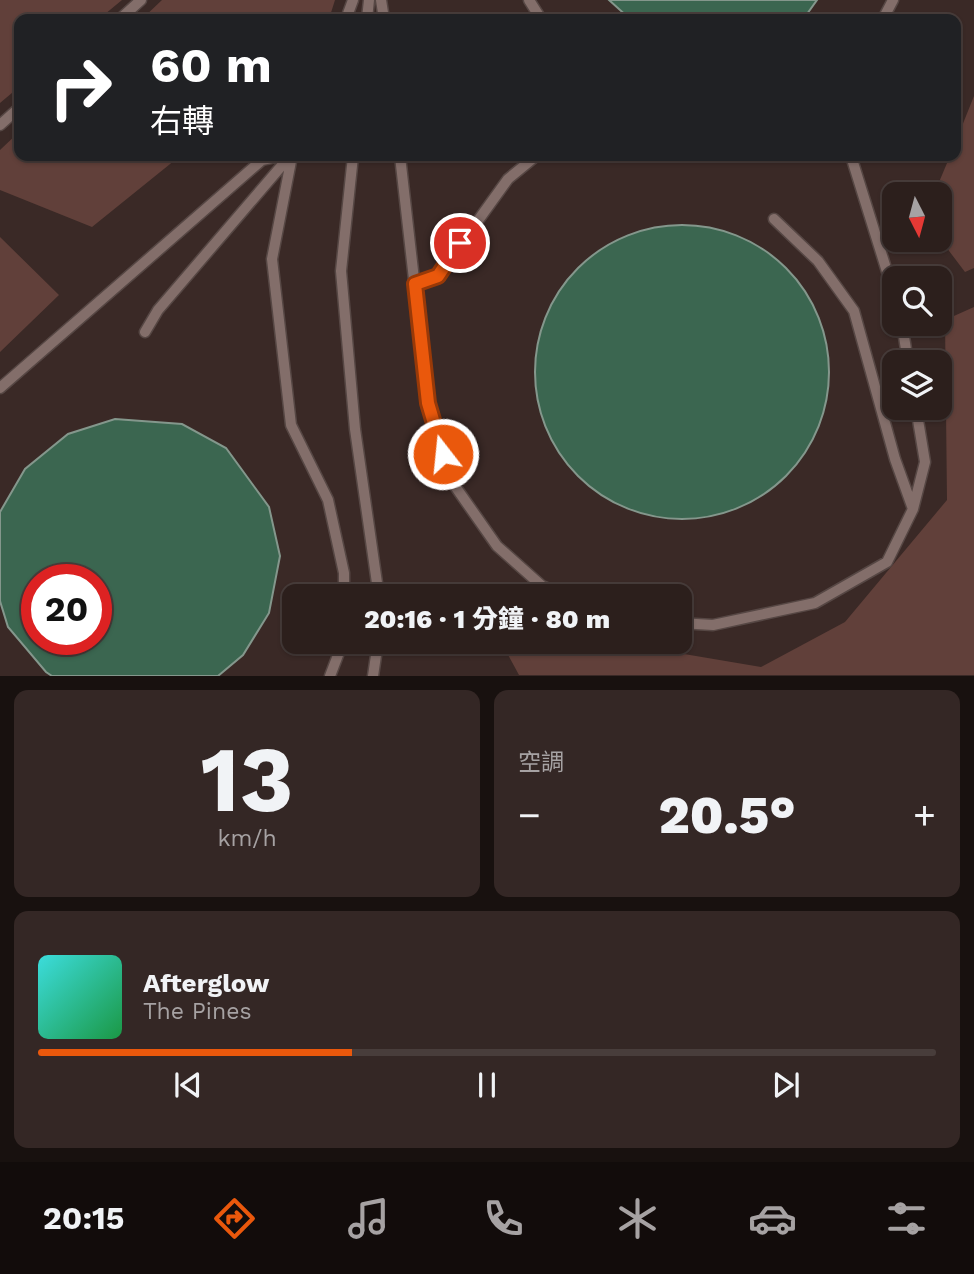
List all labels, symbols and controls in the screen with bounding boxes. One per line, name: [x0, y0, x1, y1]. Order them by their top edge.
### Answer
text: 60 m: [150, 36, 272, 94]
icon: right: [35, 42, 126, 133]
text: 右轉: [150, 102, 214, 140]
north arrow: [882, 182, 952, 252]
map controls: [882, 182, 952, 420]
pin: [430, 213, 490, 273]
icon: arrive: [441, 224, 479, 262]
button: search: [882, 266, 952, 336]
button: layers: [882, 350, 952, 420]
position arrow: [406, 417, 480, 491]
speed limit sign: 20: [21, 564, 112, 655]
text: 20:16 · 1 分鐘 · 80 m: [364, 604, 610, 634]
text: 13: [200, 726, 294, 833]
text: 空調: [518, 749, 564, 776]
text: 20.5°: [658, 785, 796, 846]
text: −: [518, 793, 541, 837]
text: +: [913, 793, 936, 837]
text: km/h: [217, 825, 277, 852]
text: Afterglow: [143, 968, 269, 998]
text: The Pines: [143, 998, 252, 1025]
icon: previous: [169, 1066, 207, 1104]
icon: pause: [468, 1066, 506, 1104]
icon: next: [767, 1066, 805, 1104]
icon: directions: [210, 1194, 259, 1243]
icon: music: [344, 1194, 393, 1243]
icon: phone: [479, 1194, 528, 1243]
icon: climate: [613, 1194, 662, 1243]
icon: car: [748, 1194, 797, 1243]
icon: filters: [882, 1194, 931, 1243]
text: 20:15: [43, 1199, 125, 1237]

